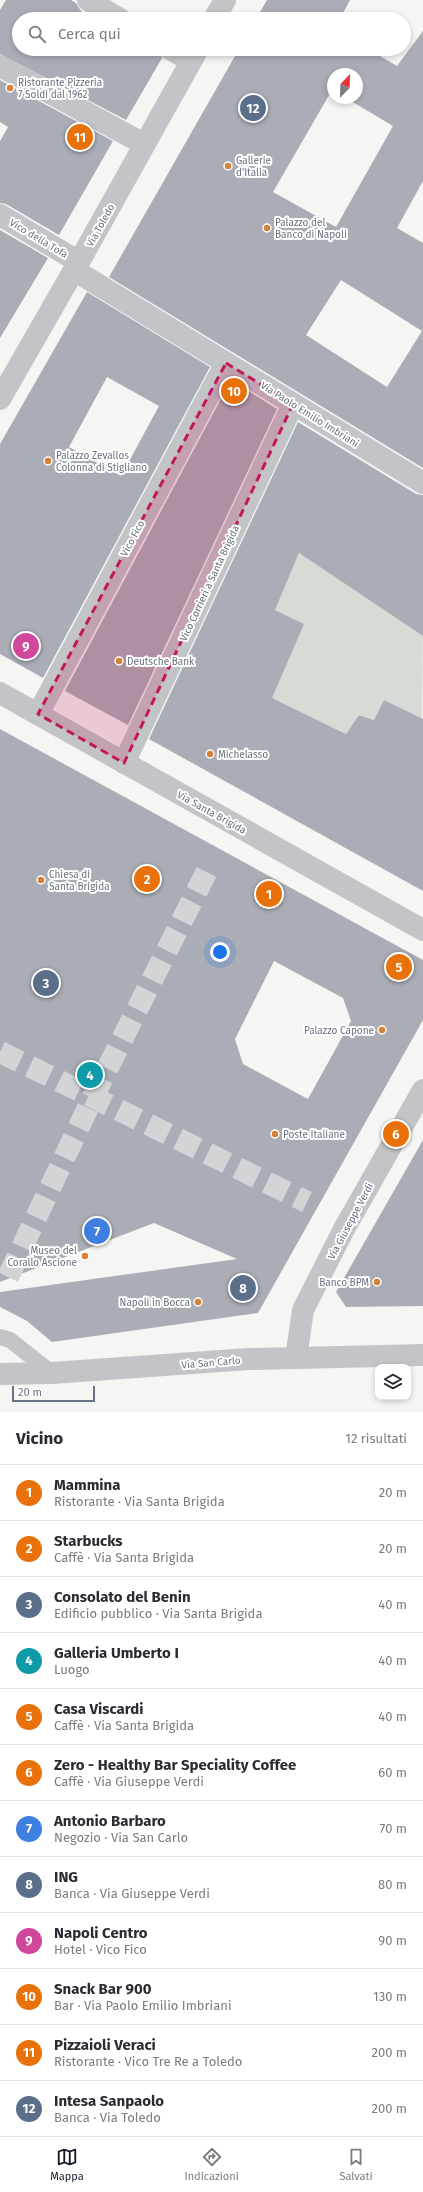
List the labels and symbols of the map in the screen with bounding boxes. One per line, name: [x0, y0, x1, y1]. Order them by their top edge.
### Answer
north arrow: [327, 68, 363, 104]
place label: Ristorante Pizzeria 7 Soldi dal 1962: [18, 77, 102, 101]
marker: Ristorante Pizzeria 7 Soldi dal 1962: [5, 83, 15, 93]
pin: 12: [240, 93, 266, 123]
pin: 11: [67, 122, 93, 152]
place label: Gallerie d'Italia: [236, 155, 271, 179]
marker: Gallerie d'Italia: [223, 161, 233, 171]
street label: Via Toledo: [84, 202, 118, 249]
street label: Vico della Tofa: [7, 217, 70, 261]
place label: Palazzo del Banco di Napoli: [275, 217, 347, 241]
marker: Palazzo del Banco di Napoli: [262, 223, 272, 233]
pin: 10: [221, 376, 247, 406]
street label: Via Paolo Emilio Imbriani: [258, 380, 361, 450]
place label: Palazzo Zevallos Colonna di Stigliano: [56, 450, 147, 474]
marker: Palazzo Zevallos Colonna di Stigliano: [43, 456, 53, 466]
street label: Vico Fico: [118, 518, 147, 559]
street label: Vico Corrieri a Santa Brigida: [178, 523, 242, 643]
pin: 9: [13, 631, 39, 661]
marker: Deutsche Bank: [114, 656, 124, 666]
place label: Deutsche Bank: [127, 656, 195, 668]
marker: Michelasso: [205, 749, 215, 759]
place label: Michelasso: [218, 749, 268, 761]
street label: Via Santa Brigida: [175, 789, 248, 837]
pin: 2: [134, 864, 160, 894]
place label: Chiesa di Santa Brigida: [49, 869, 110, 893]
marker: Chiesa di Santa Brigida: [36, 875, 46, 885]
pin: 1: [256, 879, 282, 909]
your location: [210, 942, 230, 962]
pin: 5: [386, 952, 412, 982]
pin: 3: [33, 968, 59, 998]
place label: Palazzo Capone: [304, 1025, 374, 1037]
marker: Palazzo Capone: [377, 1025, 387, 1035]
pin: 4: [77, 1060, 103, 1090]
pin: 6: [383, 1119, 409, 1149]
marker: Poste Italiane: [270, 1129, 280, 1139]
place label: Poste Italiane: [283, 1129, 345, 1141]
street label: Via Giuseppe Verdi: [326, 1181, 376, 1262]
pin: 7: [84, 1216, 110, 1246]
place label: Museo del Corallo Ascione: [7, 1245, 77, 1269]
marker: Museo del Corallo Ascione: [80, 1251, 90, 1261]
pin: 8: [230, 1273, 256, 1303]
place label: Banco BPM: [319, 1277, 369, 1289]
marker: Banco BPM: [372, 1277, 382, 1287]
place label: Napoli in Bocca: [120, 1297, 190, 1309]
marker: Napoli in Bocca: [193, 1297, 203, 1307]
street label: Via San Carlo: [181, 1354, 241, 1372]
scale bar: [12, 1384, 95, 1403]

